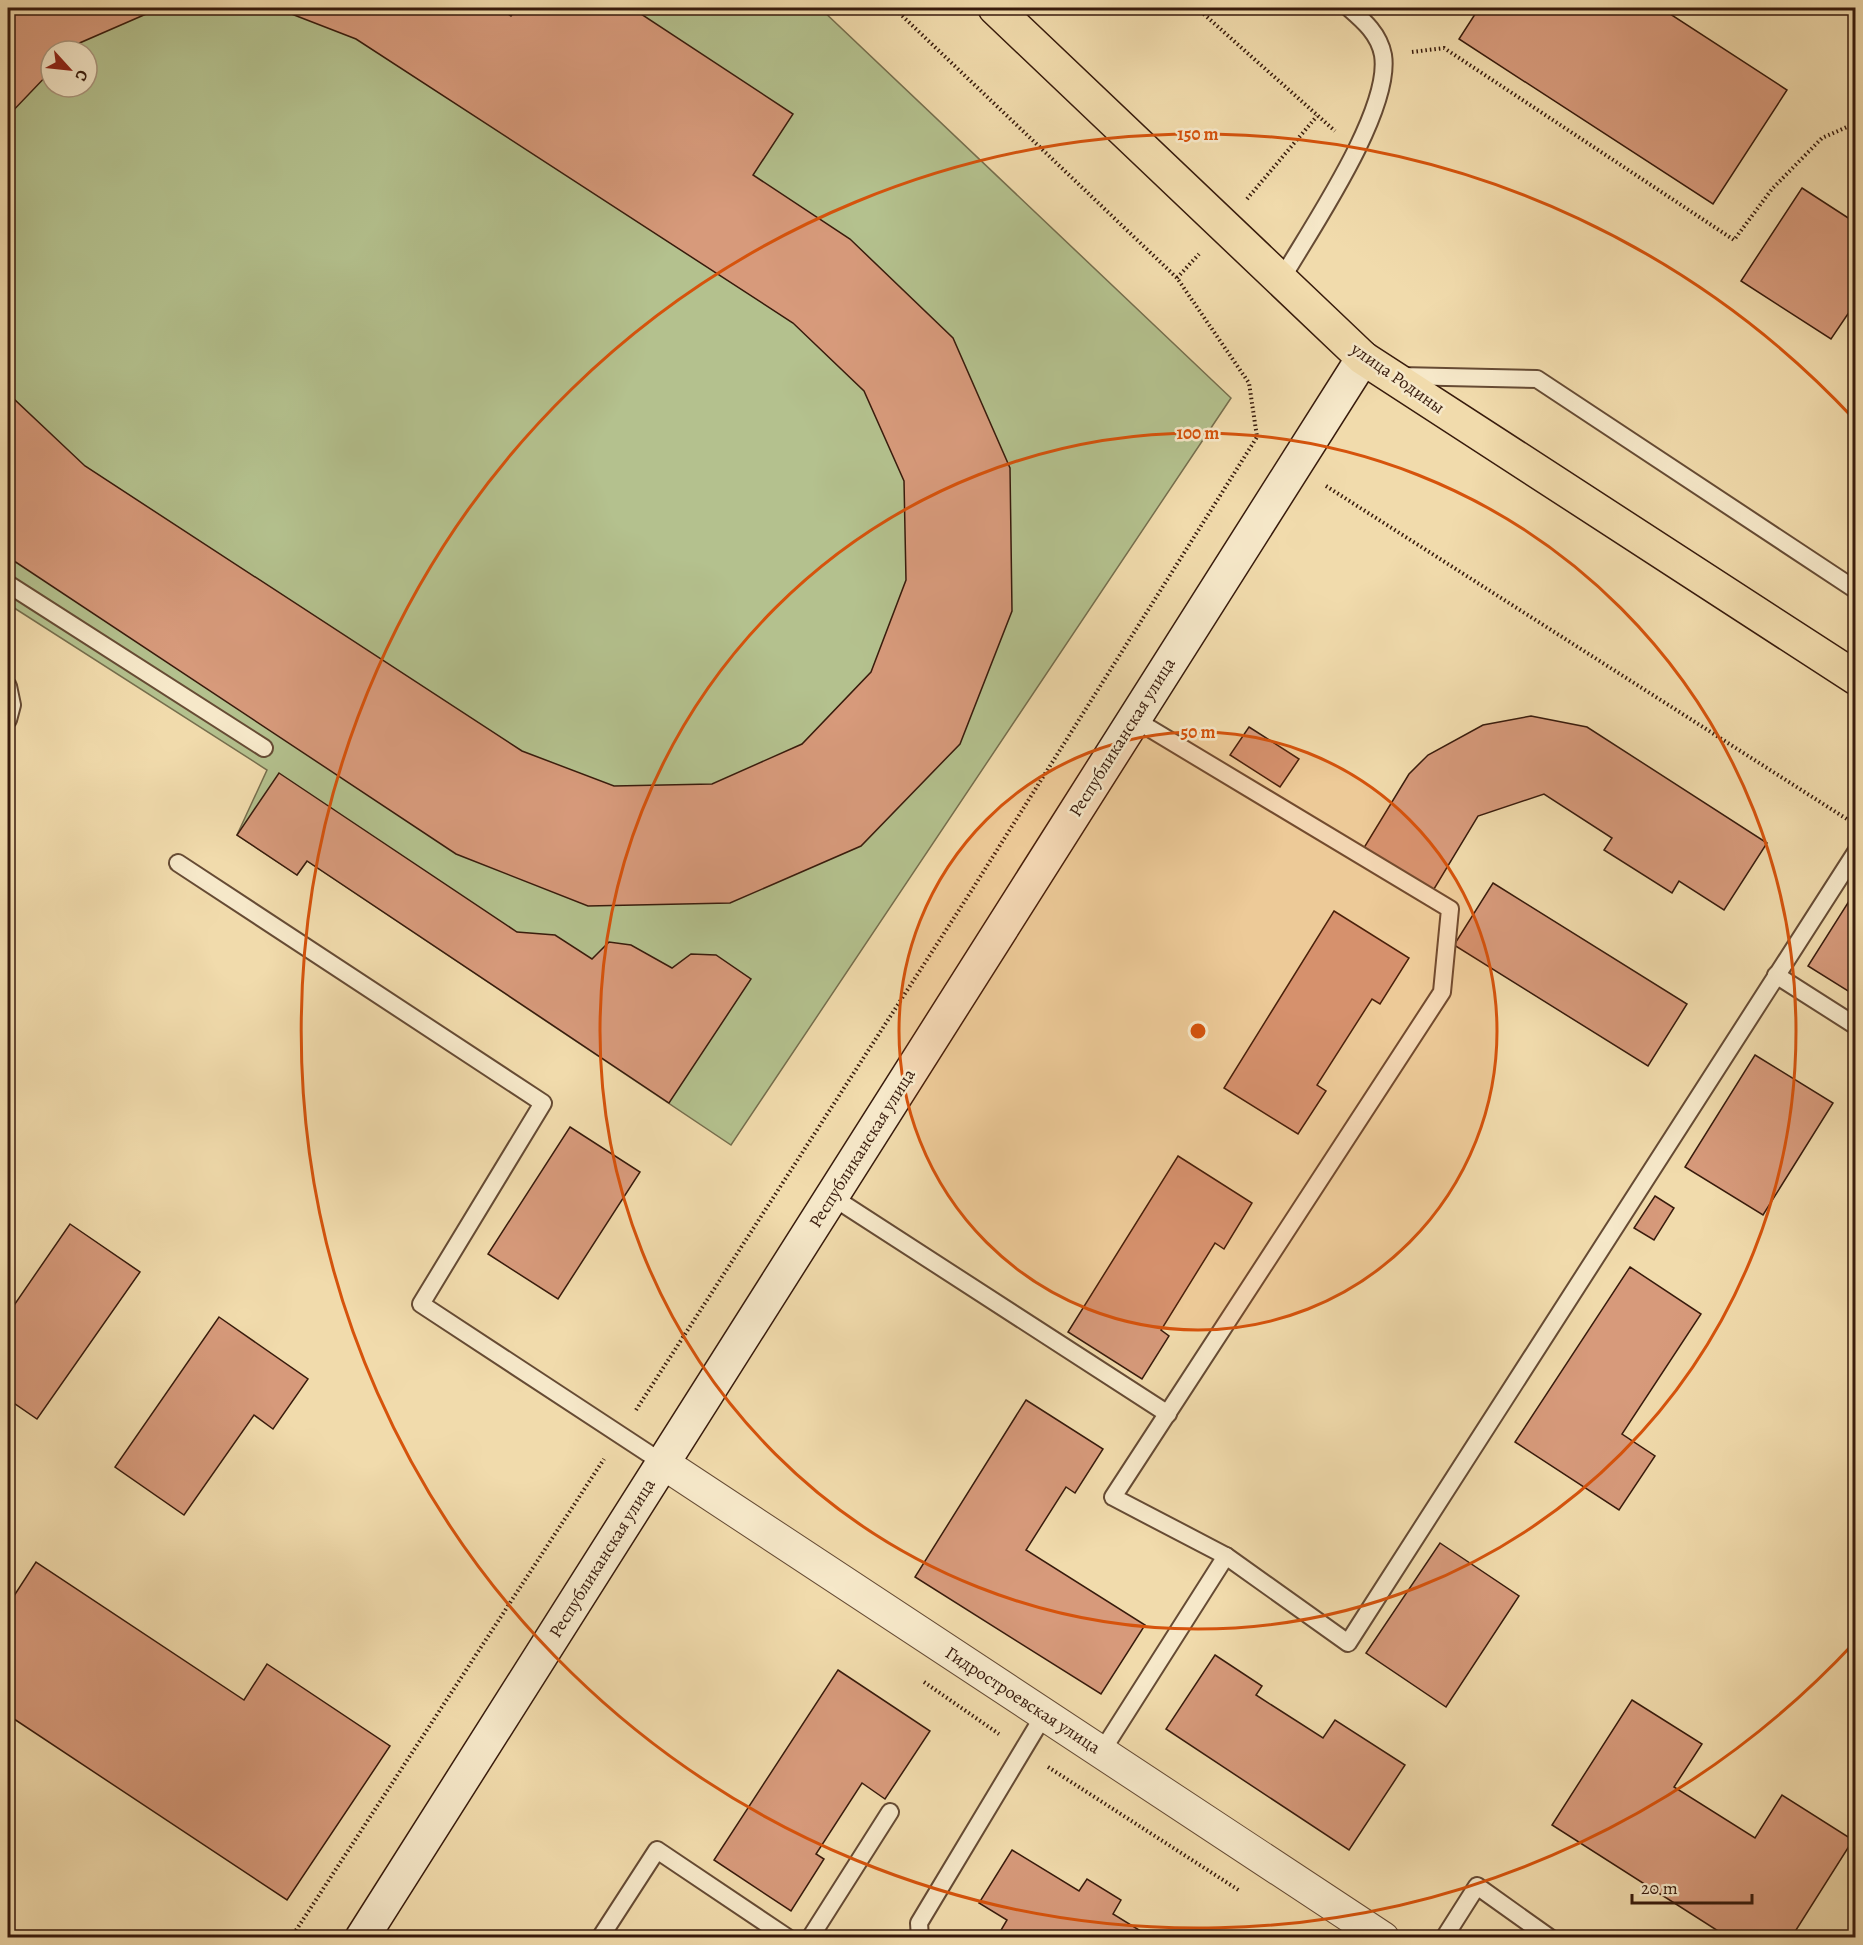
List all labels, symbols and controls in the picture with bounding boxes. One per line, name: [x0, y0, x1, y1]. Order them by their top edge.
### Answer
north arrow: [39, 39, 99, 99]
text: С: [69, 66, 94, 85]
text: 150 m: [1177, 122, 1219, 146]
street label: улица Родины: [1345, 336, 1450, 419]
text: 100 m: [1177, 421, 1219, 445]
street label: Республиканская улица: [1063, 652, 1181, 821]
text: 50 m: [1181, 720, 1215, 744]
centre of rings: [1188, 1021, 1208, 1041]
street label: Республиканская улица: [803, 1063, 921, 1232]
street label: Республиканская улица: [543, 1473, 661, 1642]
street label: Гидростроевская улица: [941, 1641, 1106, 1760]
scale bar: [1632, 1867, 1752, 1905]
text: 20 m: [1641, 1876, 1678, 1900]

